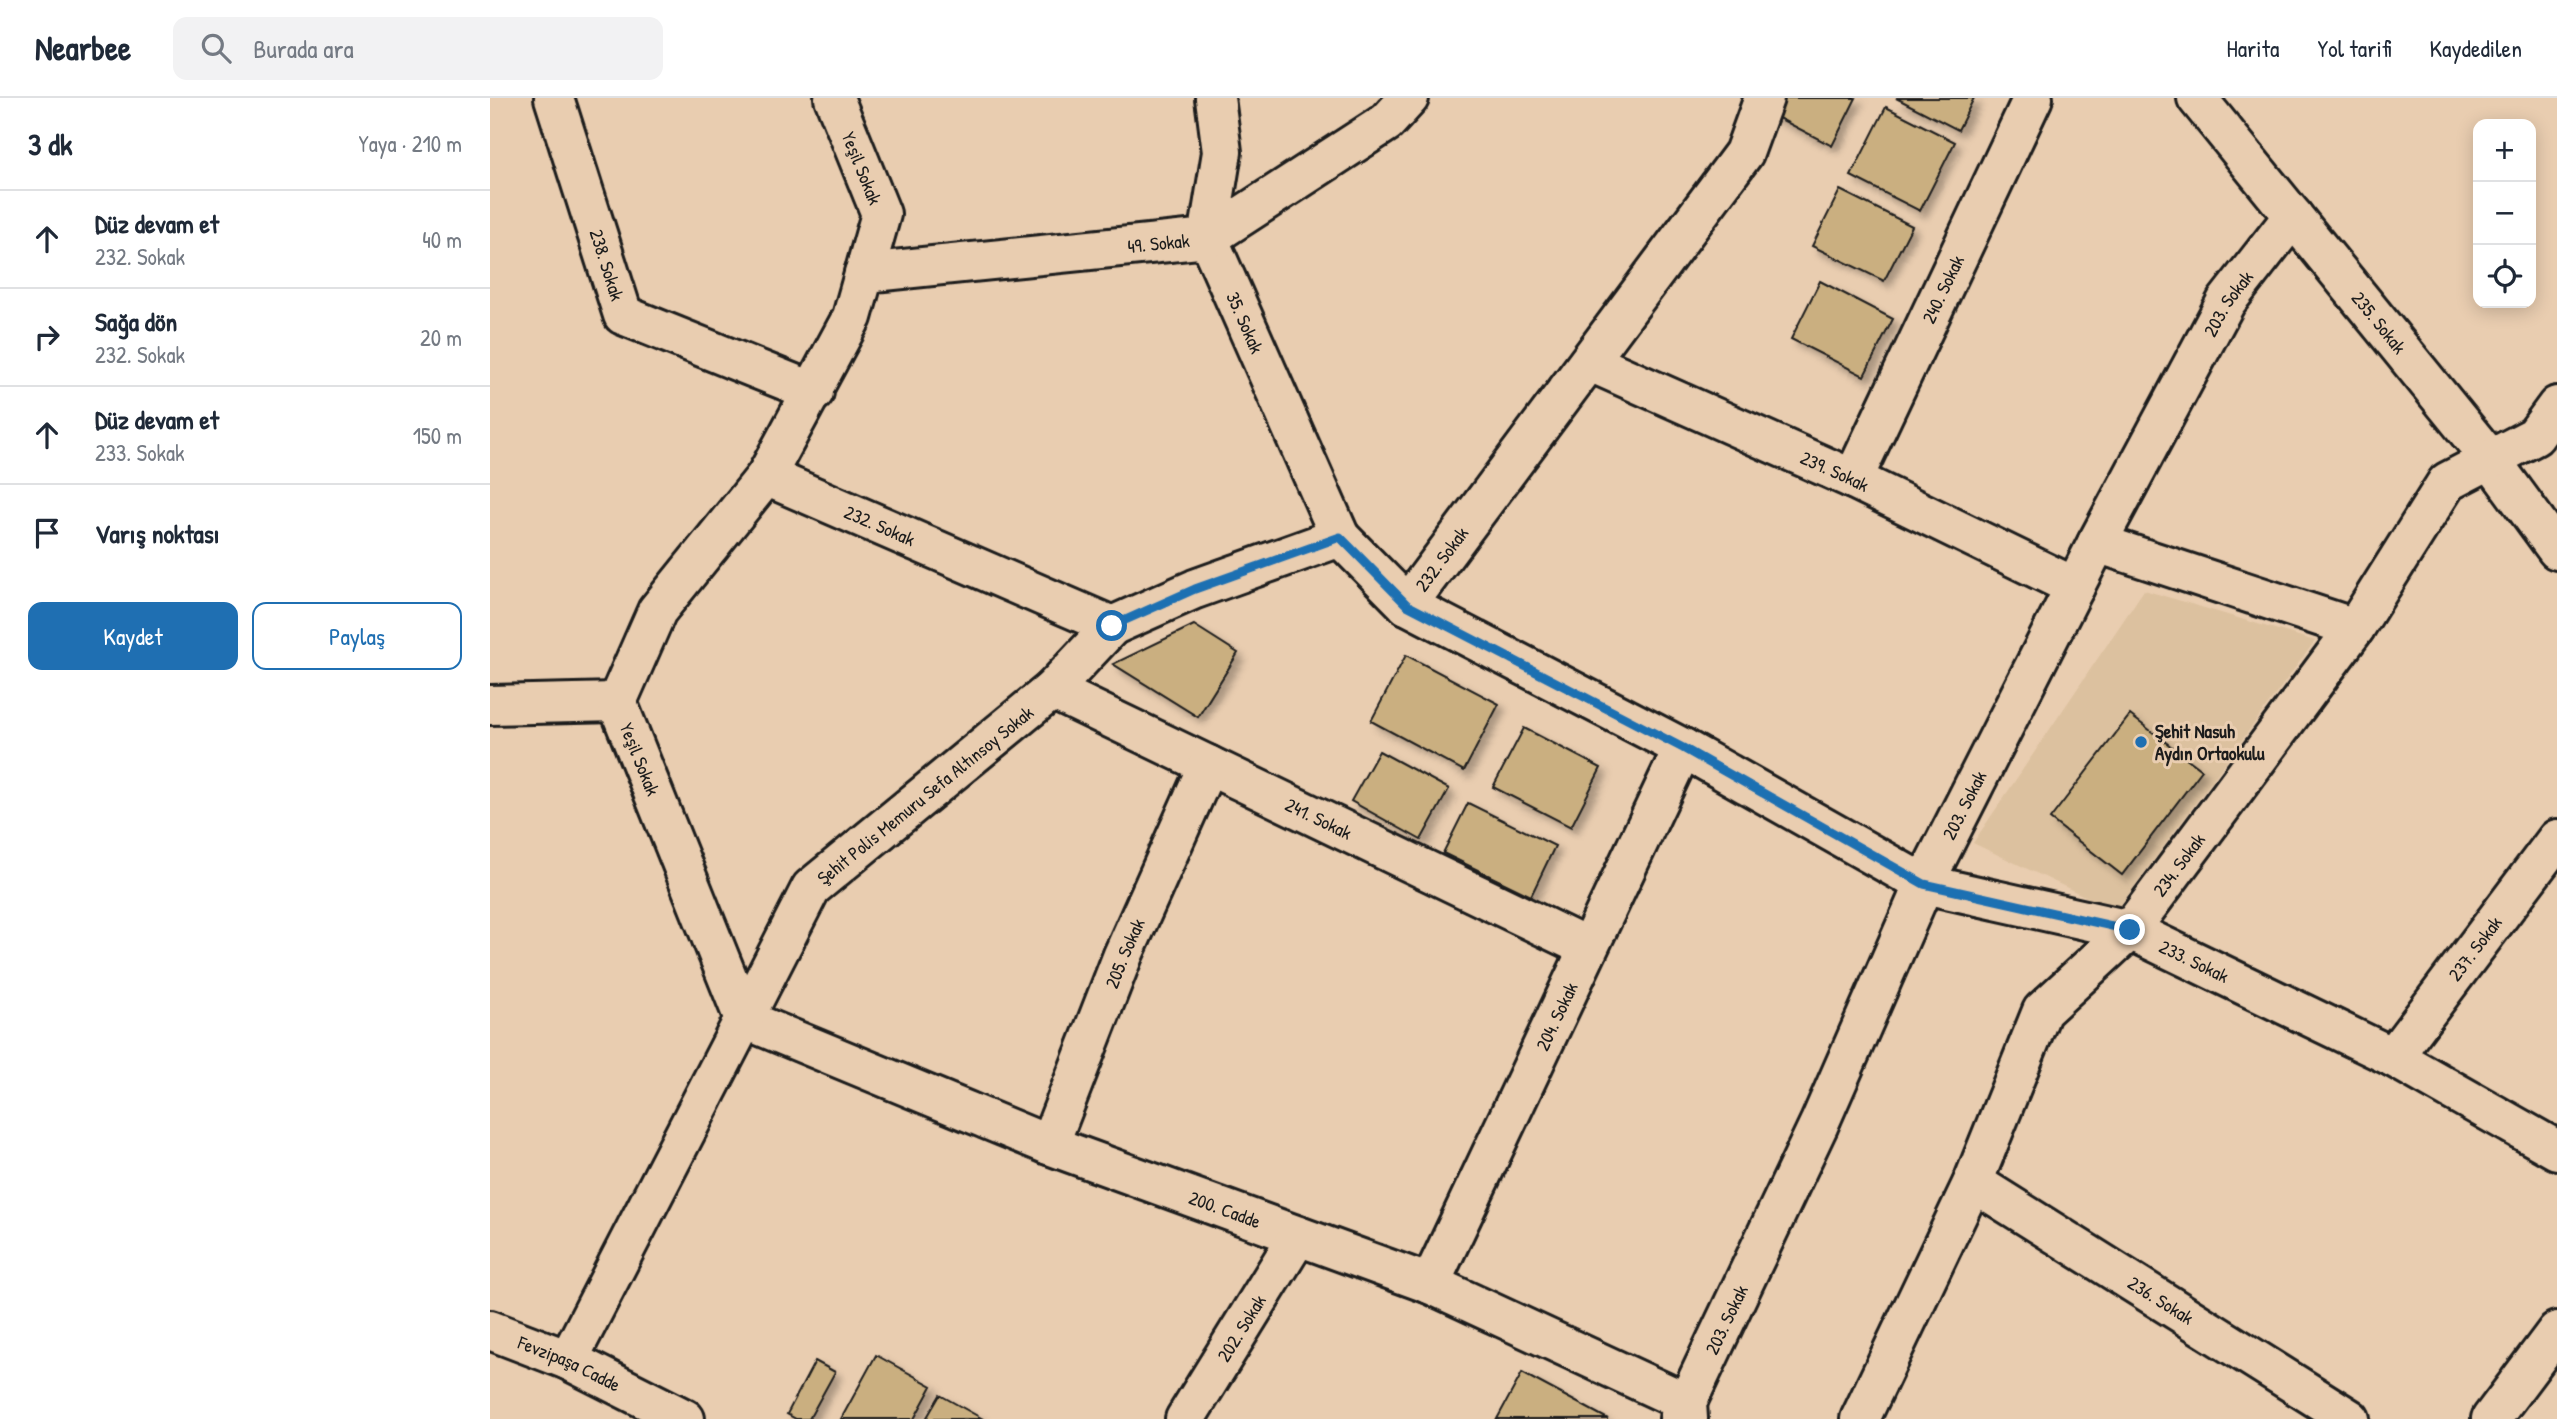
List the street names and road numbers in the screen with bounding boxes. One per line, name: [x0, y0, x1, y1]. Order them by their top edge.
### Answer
street label: Yeşil Sokak: [836, 128, 888, 208]
street label: 238. Sokak: [583, 226, 631, 304]
street label: 49. Sokak: [1126, 227, 1191, 259]
street label: 240. Sokak: [1915, 251, 1970, 328]
street label: 203. Sokak: [2197, 265, 2259, 341]
street label: 235. Sokak: [2346, 286, 2413, 359]
street label: 35. Sokak: [1220, 288, 1270, 357]
street label: 239. Sokak: [1796, 444, 1874, 498]
street label: 232. Sokak: [840, 499, 919, 552]
street label: 232. Sokak: [1409, 521, 1474, 596]
street label: Şehit Polis Memuru Sefa Altınsoy Sokak: [811, 699, 1039, 891]
street label: Yeşil Sokak: [614, 719, 666, 799]
street label: 203. Sokak: [1936, 766, 1992, 844]
street label: 241. Sokak: [1281, 791, 1356, 846]
street label: 234. Sokak: [2147, 828, 2211, 902]
street label: 237. Sokak: [2442, 910, 2508, 986]
street label: 205. Sokak: [1098, 914, 1151, 992]
street label: 233. Sokak: [2155, 933, 2233, 989]
street label: 204. Sokak: [1529, 978, 1584, 1055]
street label: 200. Cadde: [1185, 1184, 1265, 1234]
street label: 236. Sokak: [2123, 1270, 2199, 1331]
street label: 203. Sokak: [1699, 1281, 1754, 1359]
street label: 202. Sokak: [1211, 1289, 1272, 1366]
street label: Fevzipaşa Cadde: [513, 1329, 625, 1398]

